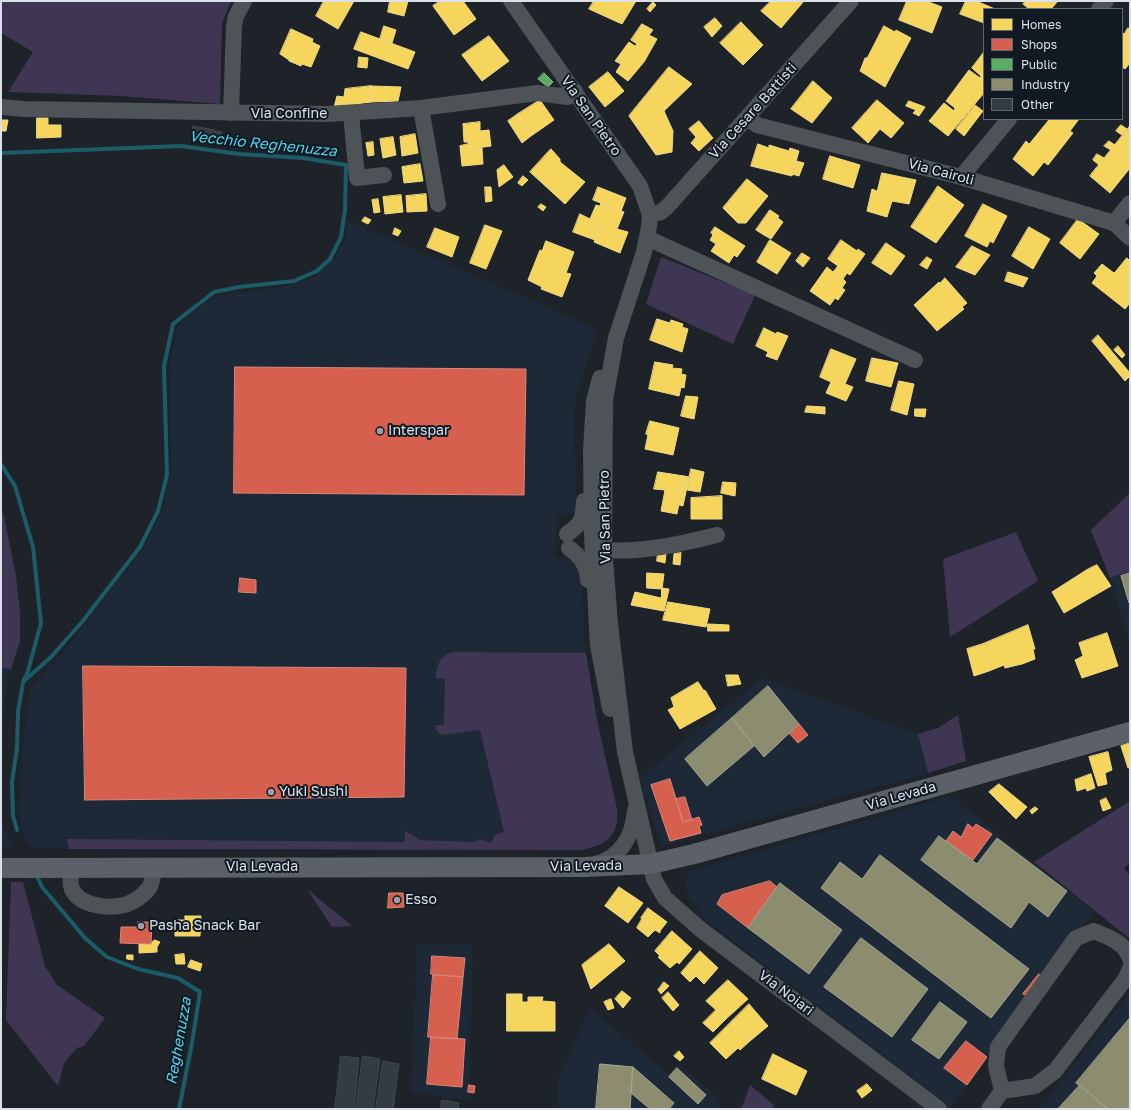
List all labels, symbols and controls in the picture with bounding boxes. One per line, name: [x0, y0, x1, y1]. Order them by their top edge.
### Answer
legend: [983, 8, 1123, 120]
text: Homes: [1021, 17, 1061, 32]
text: Shops: [1021, 37, 1057, 52]
text: Public: [1021, 57, 1057, 72]
street label: Via Cesare Battisti: [706, 60, 800, 162]
street label: Via San Pietro: [557, 73, 625, 159]
text: Industry: [1021, 77, 1070, 92]
text: Other: [1021, 97, 1054, 112]
street label: Via Confine: [251, 106, 327, 122]
water label: Vecchio Reghenuzza: [188, 127, 338, 161]
street label: Via Cairoli: [906, 155, 976, 189]
place label: Interspar: [388, 423, 449, 439]
marker: Interspar: [375, 426, 385, 436]
street label: Via San Pietro: [596, 470, 614, 564]
street label: Via Levada: [864, 778, 938, 814]
place label: Yuki Sushi: [279, 784, 348, 800]
marker: Yuki Sushi: [266, 787, 276, 797]
street label: Via Levada: [550, 857, 622, 875]
street label: Via Levada: [226, 859, 298, 875]
place label: Esso: [405, 892, 437, 908]
marker: Esso: [392, 895, 402, 905]
place label: Pasha Snack Bar: [149, 918, 261, 934]
marker: Pasha Snack Bar: [136, 921, 146, 931]
street label: Via Noiari: [755, 967, 817, 1019]
water label: Reghenuzza: [162, 996, 196, 1086]

